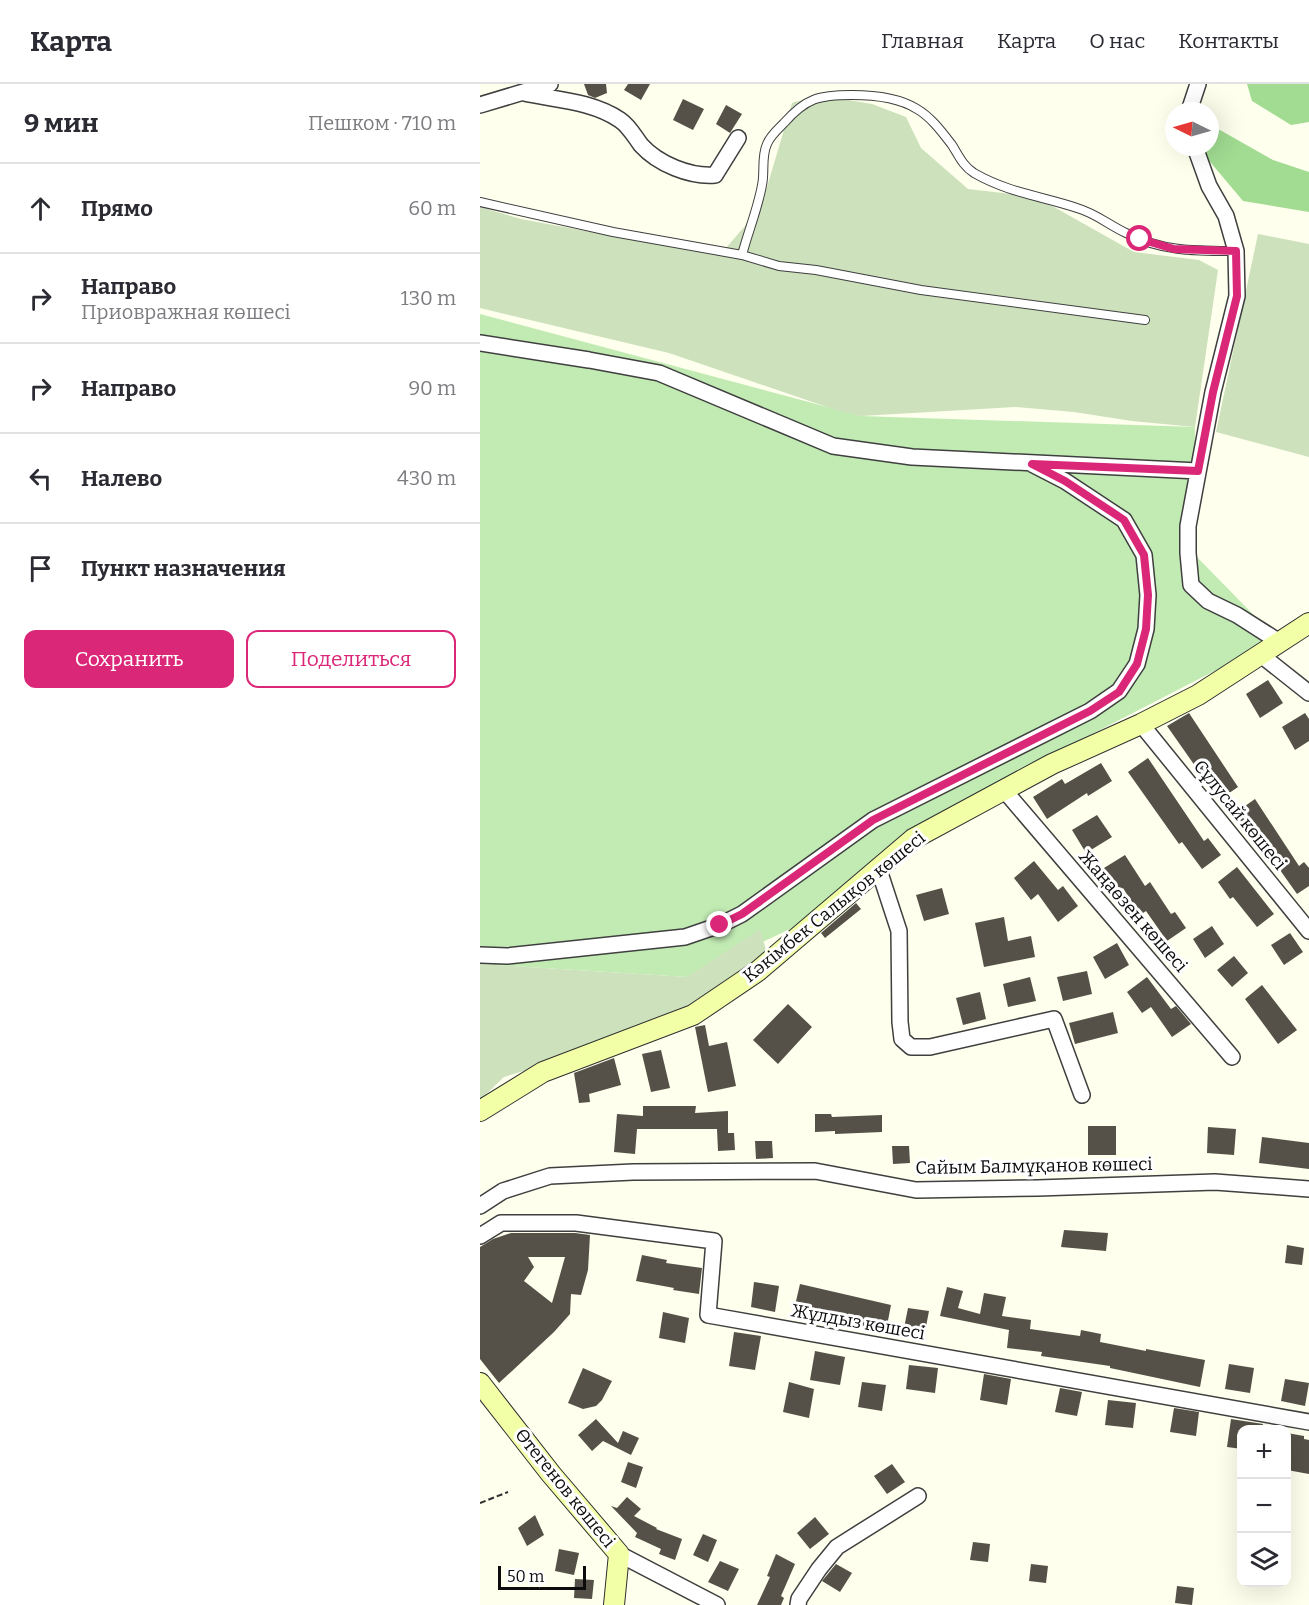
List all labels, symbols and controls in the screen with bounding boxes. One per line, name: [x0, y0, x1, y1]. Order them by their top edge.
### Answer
text: Карта: [30, 25, 112, 58]
text: Главная: [881, 28, 964, 54]
text: Карта: [997, 28, 1056, 54]
text: О нас: [1089, 28, 1145, 54]
text: Контакты: [1178, 28, 1279, 54]
north arrow: [1165, 102, 1219, 156]
text: 9 мин: [24, 108, 99, 139]
text: Пешком · 710 m: [308, 111, 456, 135]
icon: ahead: [24, 192, 57, 225]
text: Прямо: [81, 195, 153, 222]
text: 60 m: [408, 196, 456, 220]
route start: [1126, 225, 1152, 251]
text: Направо: [81, 273, 176, 300]
icon: right: [24, 282, 57, 315]
text: 130 m: [401, 286, 456, 310]
text: Приовражная көшесі: [81, 300, 291, 324]
icon: right: [24, 372, 57, 405]
text: Направо: [81, 375, 176, 402]
text: 90 m: [408, 376, 456, 400]
icon: left: [24, 462, 57, 495]
text: Налево: [81, 465, 162, 492]
text: 430 m: [397, 466, 456, 490]
icon: arrive: [24, 552, 57, 585]
text: Пункт назначения: [81, 555, 286, 582]
button: Сохранить: [24, 630, 234, 688]
button: Поделиться: [246, 630, 456, 688]
street label: Сұлусай көшесі: [1189, 756, 1291, 874]
street label: Кәкімбек Салықов көшесі: [739, 827, 929, 987]
street label: Жаңаөзен көшесі: [1074, 845, 1192, 977]
route end: [706, 911, 732, 937]
street label: Сайым Балмұқанов көшесі: [915, 1153, 1153, 1179]
street label: Жұлдыз көшесі: [789, 1299, 927, 1345]
street label: Өтегенов көшесі: [510, 1424, 620, 1552]
map controls: [1237, 1425, 1291, 1587]
button: +: [1237, 1425, 1291, 1479]
button: −: [1237, 1479, 1291, 1533]
button: layers: [1237, 1533, 1291, 1587]
scale bar: [498, 1563, 586, 1590]
text: 50 m: [507, 1567, 544, 1586]

